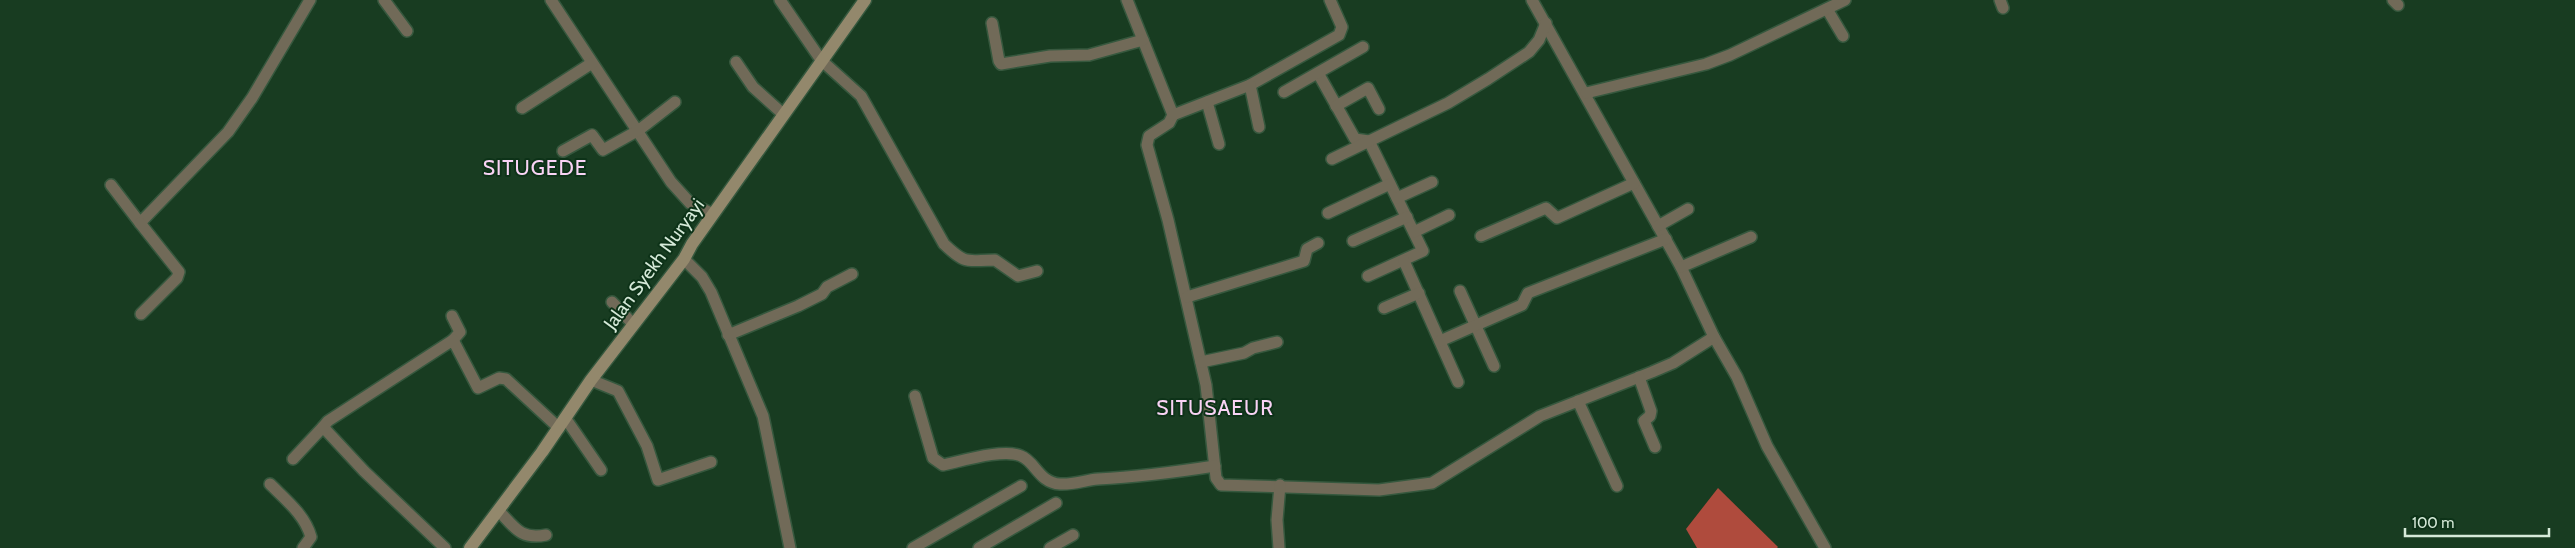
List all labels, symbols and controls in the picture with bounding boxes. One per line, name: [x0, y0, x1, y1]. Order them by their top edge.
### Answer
district label: SITUGEDE: [483, 155, 587, 180]
street label: Jalan Syekh Nuryayi: [598, 194, 709, 335]
district label: SITUSAEUR: [1156, 395, 1274, 420]
scale bar: [2405, 506, 2549, 538]
text: 100 m: [2412, 514, 2454, 532]

